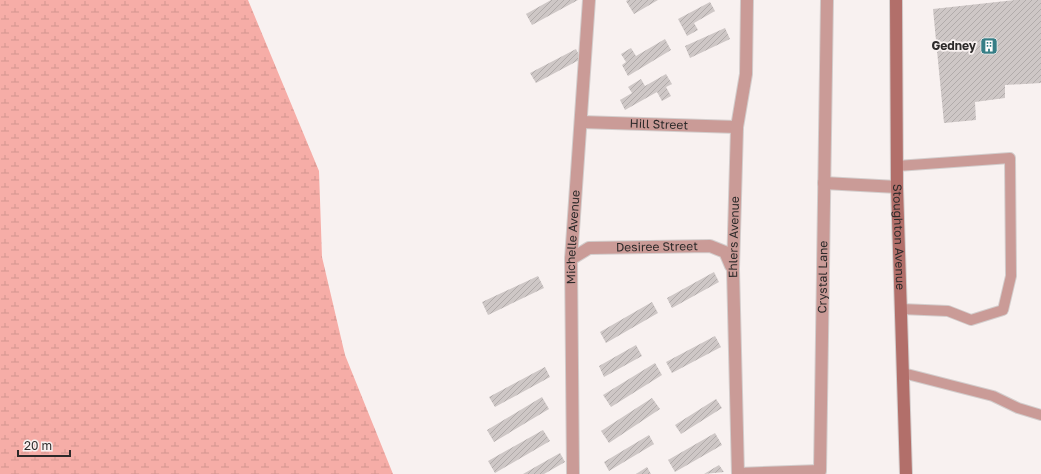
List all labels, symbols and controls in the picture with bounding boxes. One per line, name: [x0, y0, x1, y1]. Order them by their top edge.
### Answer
building icon: Gedney: [979, 36, 999, 56]
place label: Gedney: [931, 38, 977, 53]
street label: Hill Street: [629, 116, 689, 132]
street label: Stoughton Avenue: [890, 184, 908, 290]
street label: Michelle Avenue: [563, 189, 583, 284]
street label: Ehlers Avenue: [725, 196, 742, 278]
street label: Desiree Street: [616, 238, 698, 255]
street label: Crystal Lane: [814, 240, 830, 314]
scale bar: [18, 432, 70, 458]
text: 20 m: [24, 438, 52, 453]

